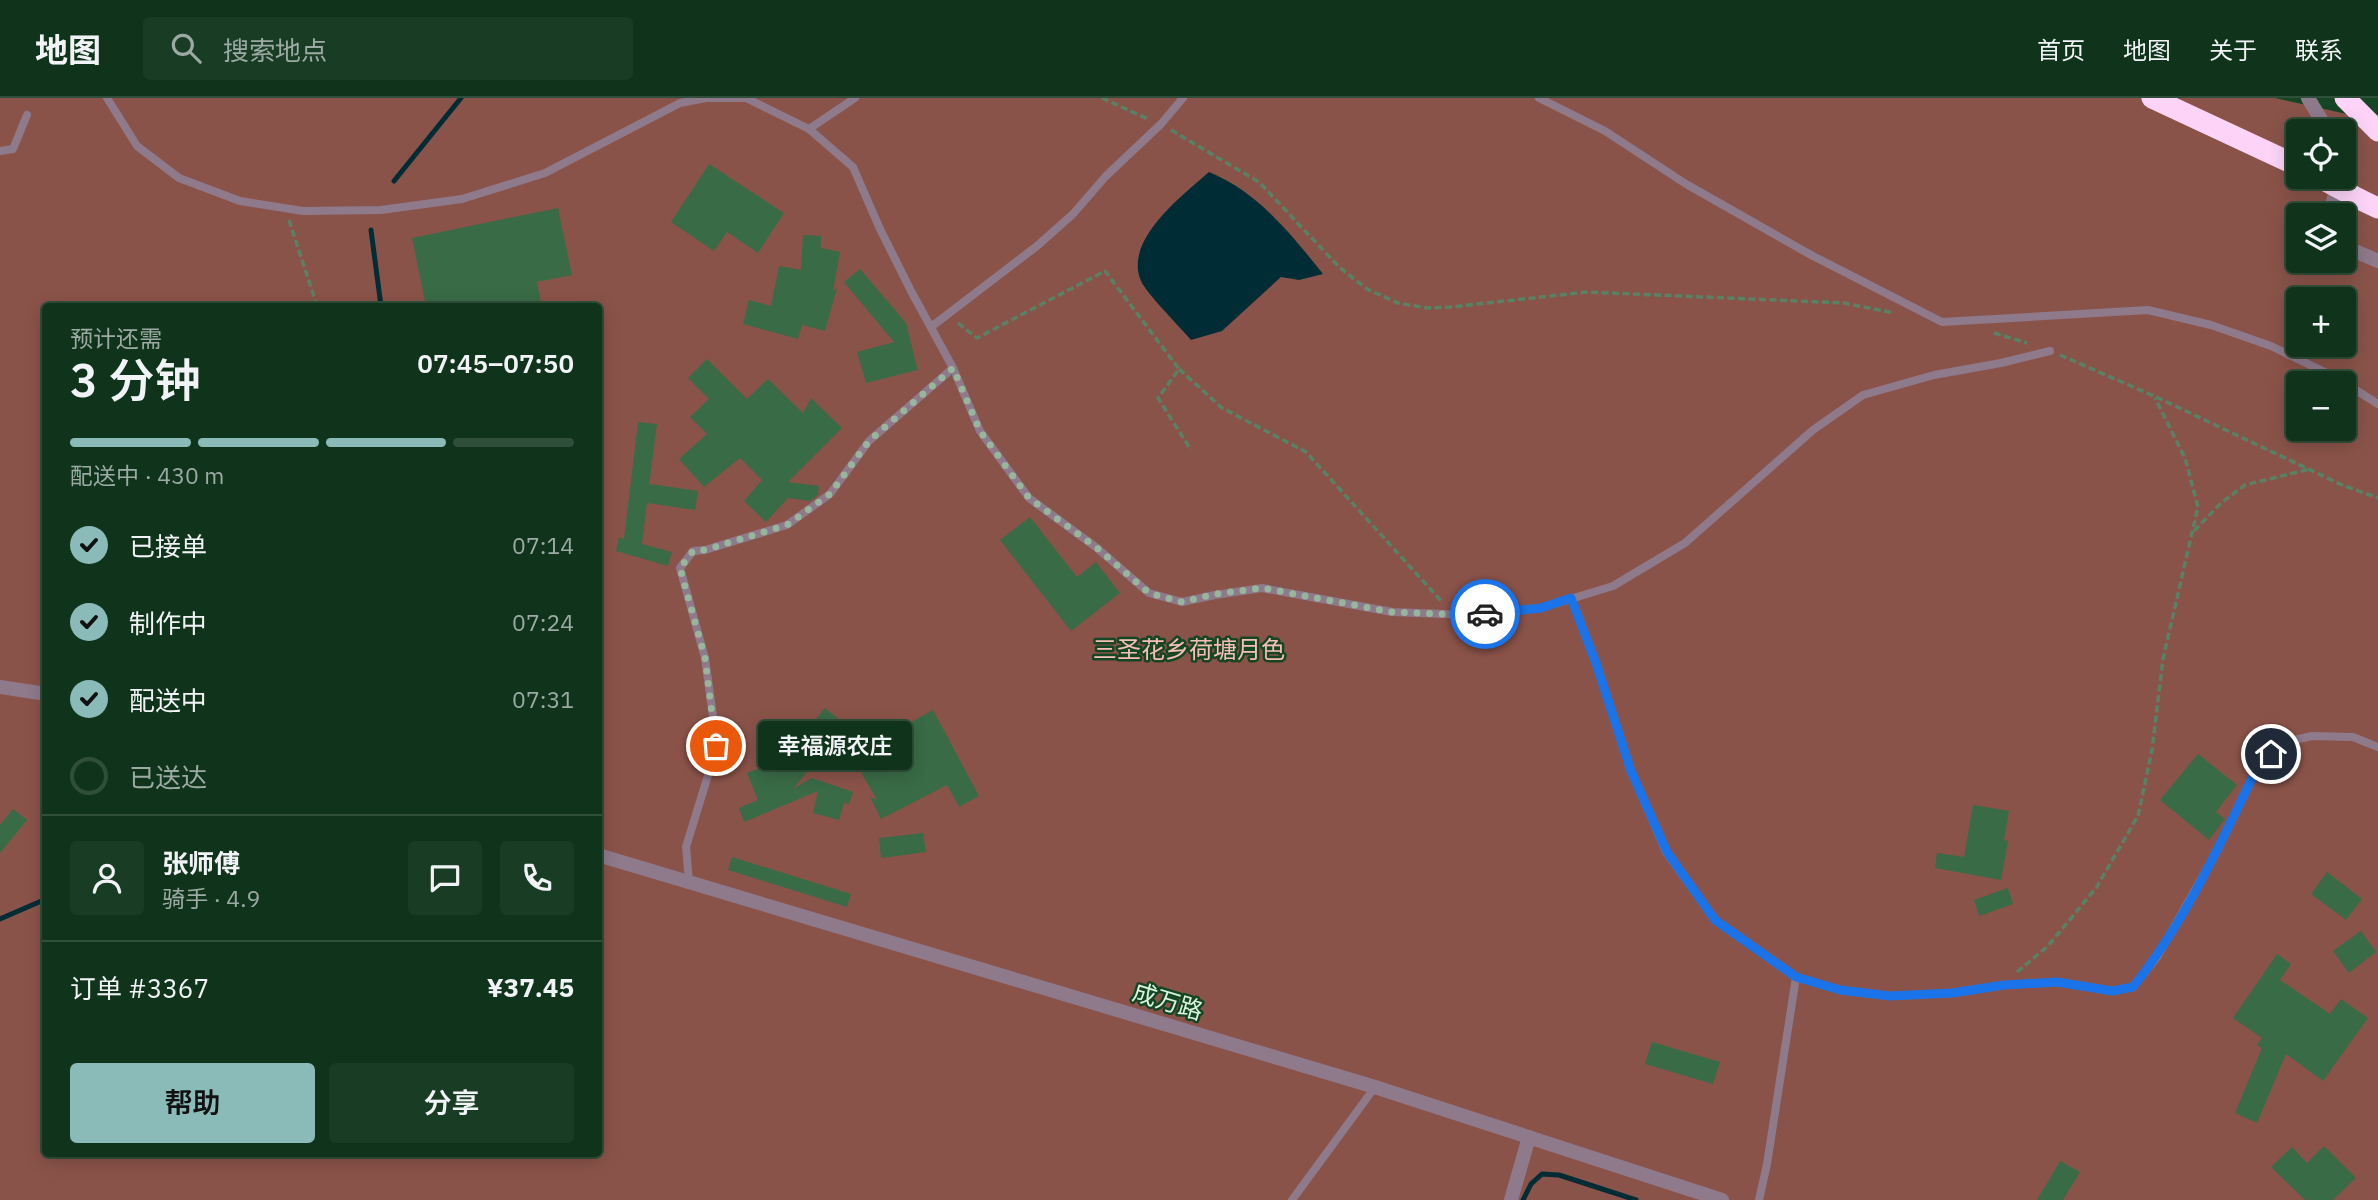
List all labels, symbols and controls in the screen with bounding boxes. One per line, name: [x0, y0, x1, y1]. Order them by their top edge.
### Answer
search box: [143, 17, 633, 80]
text: 地图: [35, 28, 101, 71]
icon: search: [167, 29, 205, 67]
text: 搜索地点: [223, 33, 327, 67]
text: 首页: [2037, 34, 2085, 66]
text: 地图: [2123, 34, 2171, 66]
text: 关于: [2209, 34, 2257, 66]
text: 联系: [2295, 34, 2343, 66]
map controls: [2286, 119, 2356, 441]
button: locate: [2286, 119, 2356, 189]
button: layers: [2286, 203, 2356, 273]
button: +: [2286, 287, 2356, 357]
text: 预计还需: [70, 323, 162, 353]
text: 07:45–07:50: [417, 346, 574, 380]
text: 3 分钟: [70, 350, 200, 410]
button: −: [2286, 371, 2356, 441]
text: 配送中 · 430 m: [70, 460, 224, 490]
icon: check: [70, 526, 108, 564]
text: 已接单: [129, 529, 207, 563]
text: 07:14: [512, 530, 574, 560]
courier: [1450, 579, 1520, 649]
icon: car: [1466, 595, 1504, 633]
icon: check: [70, 603, 108, 641]
text: 制作中: [129, 606, 207, 640]
text: 07:24: [512, 607, 574, 637]
park label: 三圣花乡荷塘月色: [1093, 633, 1285, 665]
icon: check: [70, 680, 108, 718]
text: 配送中: [129, 683, 207, 717]
text: 07:31: [512, 684, 574, 714]
pin: [686, 716, 746, 776]
callout: 幸福源农庄: [758, 722, 912, 770]
pin: [2241, 724, 2301, 784]
icon: bag: [697, 727, 735, 765]
text: 幸福源农庄: [778, 730, 893, 760]
icon: home: [2252, 735, 2290, 773]
text: 已送达: [129, 760, 207, 794]
button: person: [70, 841, 144, 915]
button: chat: [408, 841, 482, 915]
button: phone: [500, 841, 574, 915]
text: 张师傅: [162, 846, 240, 880]
text: 骑手 · 4.9: [162, 883, 260, 913]
text: ¥37.45: [487, 970, 574, 1004]
text: 订单 #3367: [70, 971, 209, 1005]
street label: 成万路: [1129, 975, 1207, 1027]
button: 帮助: [70, 1063, 315, 1143]
button: 分享: [329, 1063, 574, 1143]

